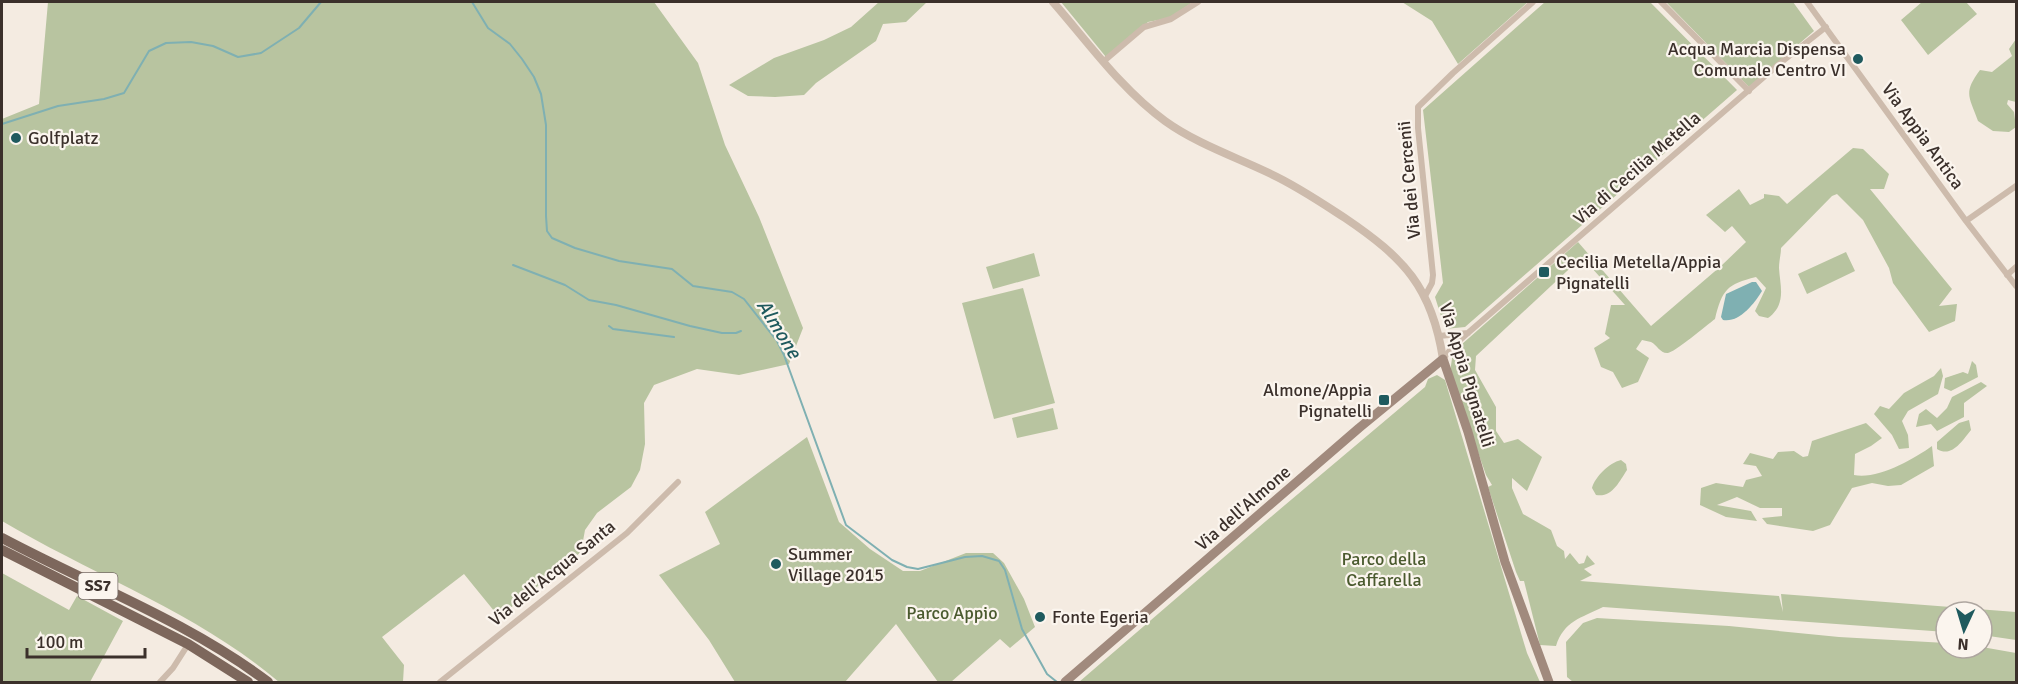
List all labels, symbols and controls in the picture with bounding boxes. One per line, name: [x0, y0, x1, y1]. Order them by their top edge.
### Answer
place label: Acqua Marcia Dispensa Comunale Centro VI: [1668, 38, 1846, 81]
marker: Acqua Marcia Dispensa Comunale Centro VI: [1851, 52, 1865, 66]
street label: Via Appia Antica: [1877, 79, 1969, 193]
street label: Via di Cecilia Metella: [1569, 107, 1705, 229]
street label: Via dei Cercenii: [1393, 120, 1425, 240]
place label: Golfplatz: [28, 127, 99, 149]
marker: Golfplatz: [9, 131, 23, 145]
place label: Cecilia Metella/Appia Pignatelli: [1556, 251, 1721, 294]
marker: Cecilia Metella/Appia Pignatelli: [1537, 265, 1551, 279]
water label: Almone: [751, 295, 807, 364]
street label: Via Appia Pignatelli: [1435, 300, 1499, 450]
place label: Almone/Appia Pignatelli: [1263, 379, 1372, 422]
marker: Almone/Appia Pignatelli: [1377, 393, 1391, 407]
street label: Via dell'Almone: [1191, 461, 1295, 555]
street label: Via dell'Acqua Santa: [484, 515, 620, 631]
place label: Summer Village 2015: [788, 543, 884, 586]
park label: Parco della Caffarella: [1341, 548, 1427, 591]
marker: Summer Village 2015: [769, 557, 783, 571]
road number: SS7: [78, 573, 118, 599]
north arrow: [1934, 600, 1994, 660]
park label: Parco Appio: [906, 602, 998, 624]
place label: Fonte Egeria: [1052, 606, 1149, 628]
marker: Fonte Egeria: [1033, 610, 1047, 624]
scale bar: [27, 621, 146, 659]
text: 100 m: [36, 631, 83, 653]
text: N: [1957, 634, 1969, 654]

